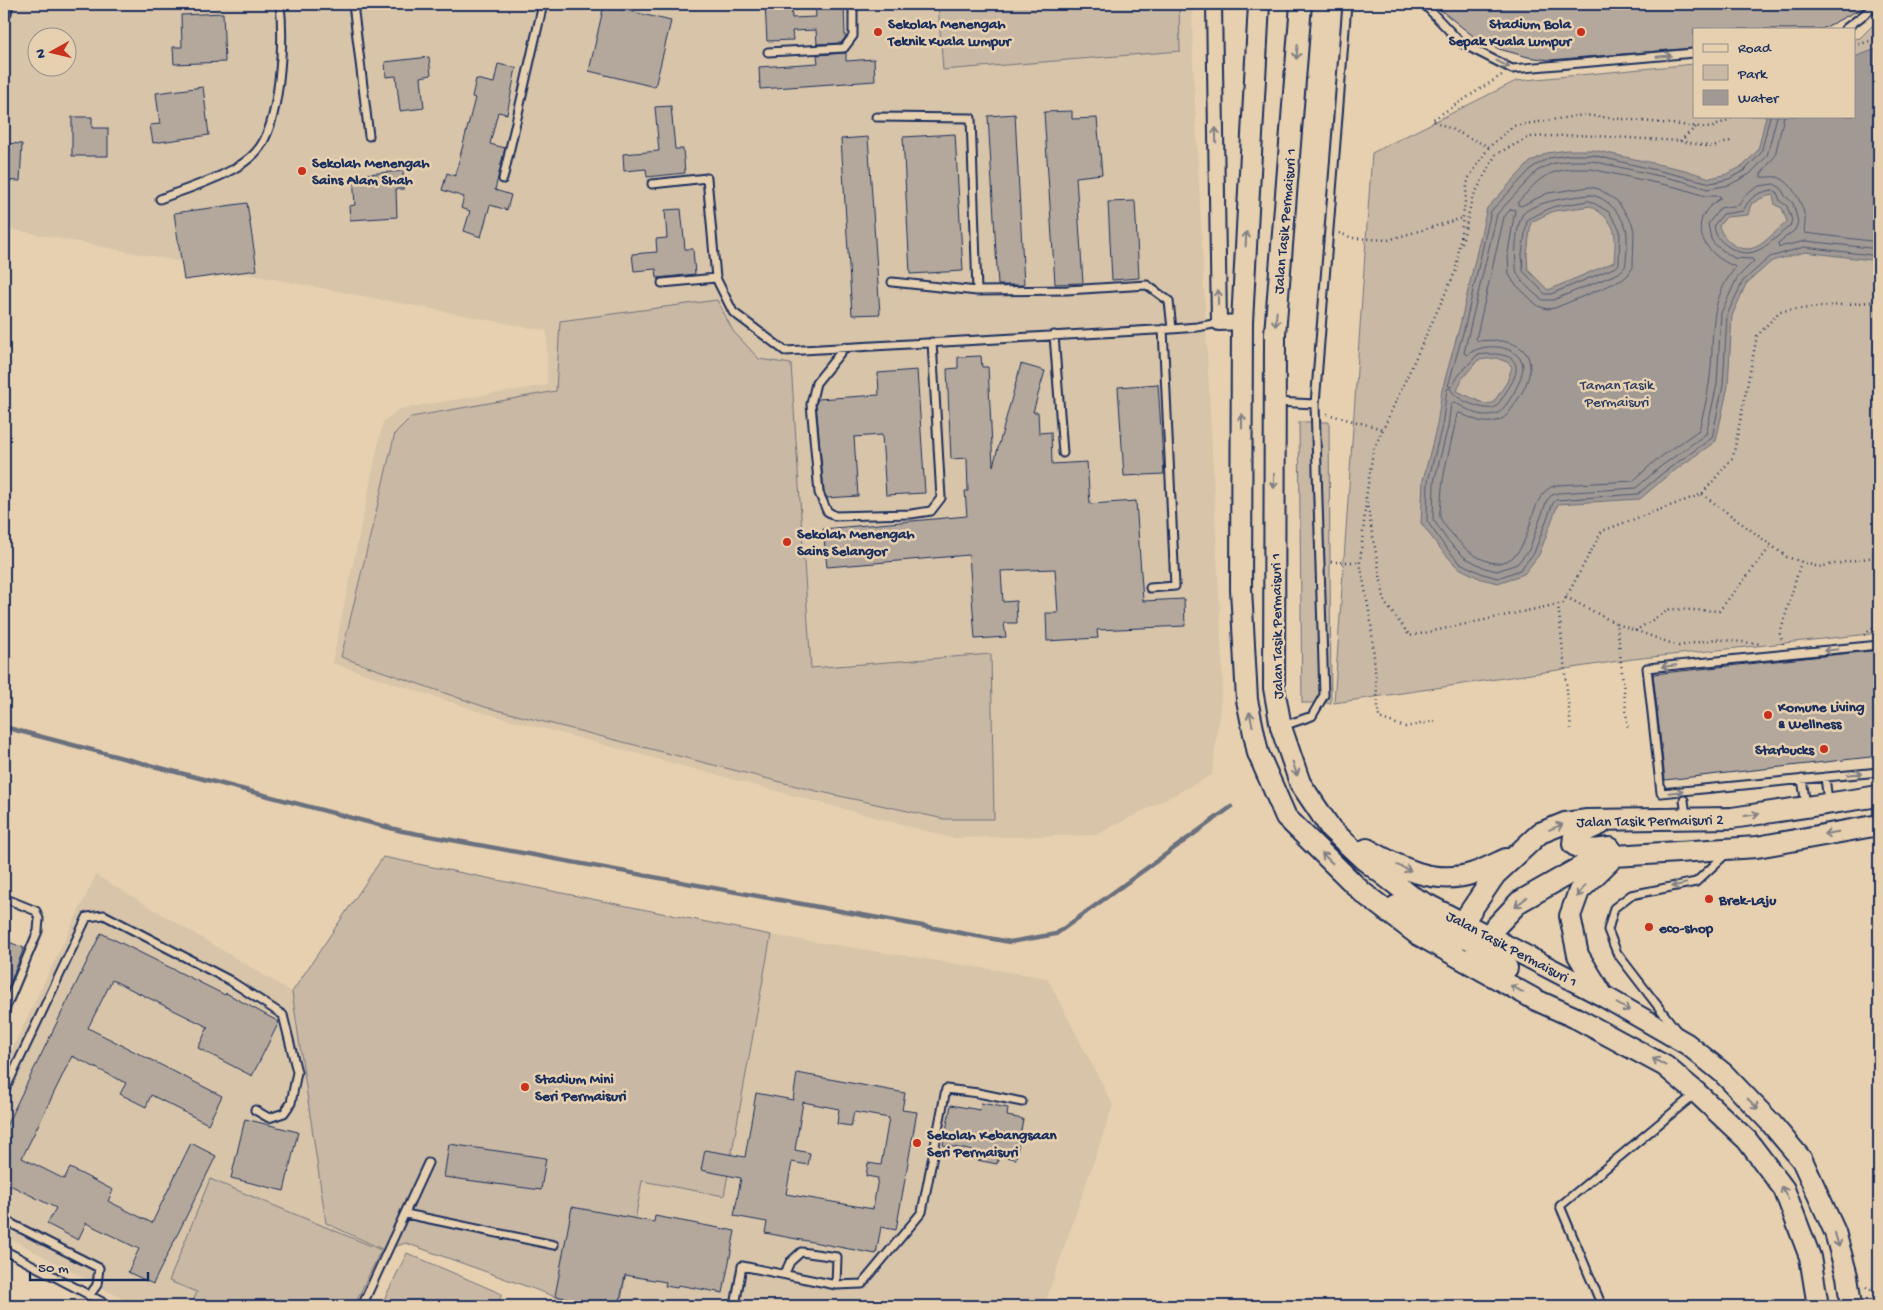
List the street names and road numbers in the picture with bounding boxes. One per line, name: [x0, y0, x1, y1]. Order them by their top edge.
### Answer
street label: Jalan Tasik Permaisuri 1: [1271, 148, 1301, 295]
street label: Jalan Tasik Permaisuri 1: [1268, 553, 1288, 699]
street label: Jalan Tasik Permaisuri 2: [1576, 812, 1724, 832]
street label: Jalan Tasik Permaisuri 1: [1442, 908, 1580, 992]

